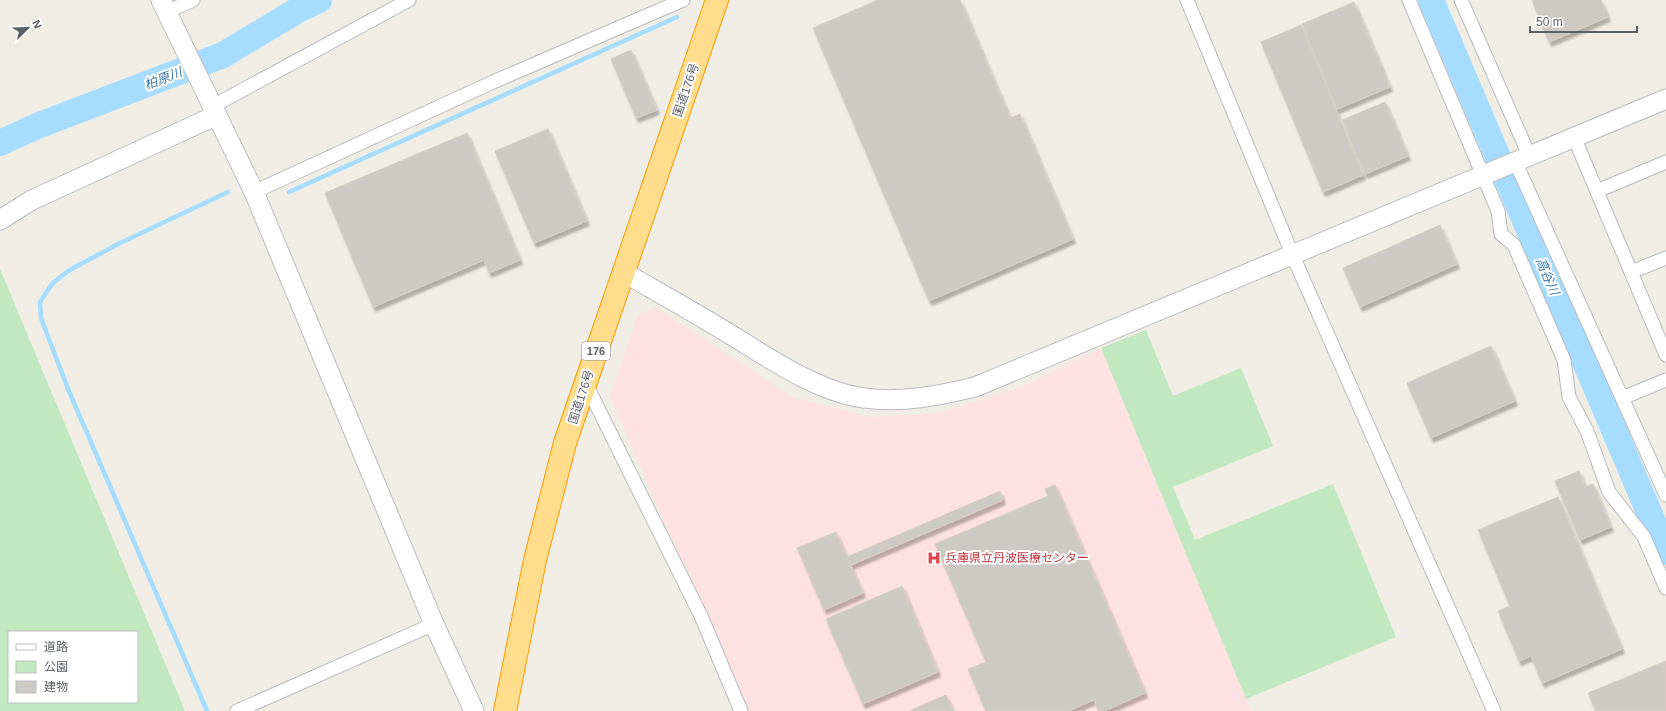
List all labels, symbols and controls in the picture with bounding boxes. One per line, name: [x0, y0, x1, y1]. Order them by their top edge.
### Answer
north arrow: [8, 8, 48, 48]
scale bar: [1530, 8, 1637, 34]
text: 50 m: [1536, 15, 1563, 29]
text: N: [30, 18, 44, 30]
street label: 国道176号: [670, 61, 702, 119]
water label: 柏原川: [142, 64, 186, 92]
water label: 高谷川: [1533, 255, 1563, 299]
road number: 176: [582, 342, 610, 360]
street label: 国道176号: [566, 368, 596, 426]
hospital icon: 兵庫県立丹波医療センター: [926, 550, 942, 566]
place label: 兵庫県立丹波医療センター: [945, 551, 1089, 565]
legend: [8, 631, 138, 703]
text: 道路: [44, 640, 68, 654]
text: 公園: [44, 660, 68, 674]
text: 建物: [44, 680, 68, 694]

